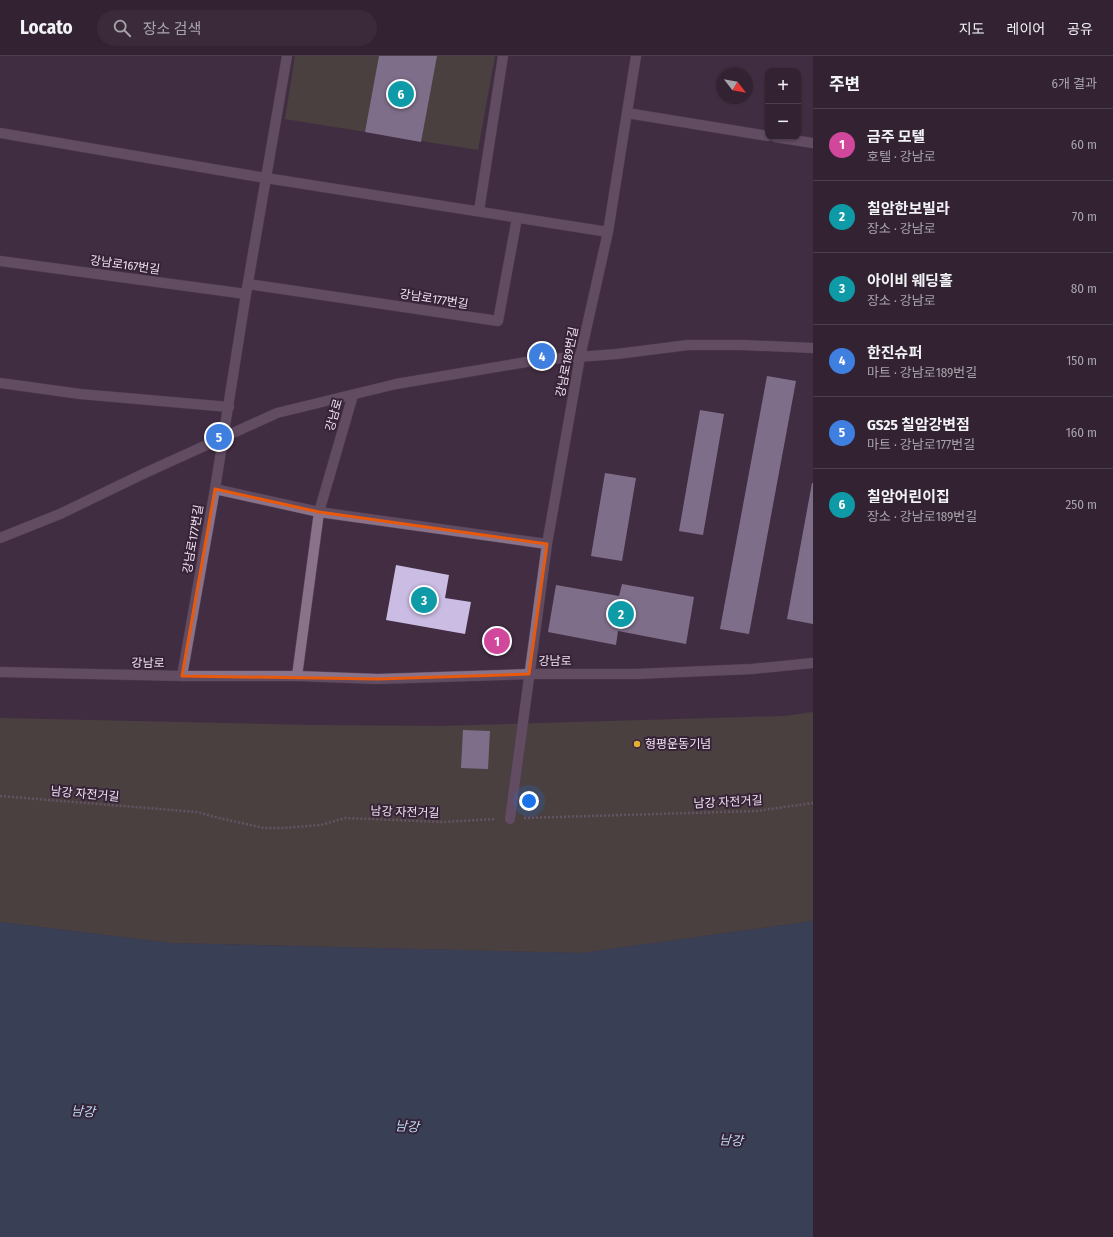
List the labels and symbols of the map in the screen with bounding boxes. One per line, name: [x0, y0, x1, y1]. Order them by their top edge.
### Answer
north arrow: [717, 68, 753, 104]
pin: 6: [388, 79, 414, 109]
street label: 강남로167번길: [89, 253, 161, 277]
street label: 강남로177번길: [399, 287, 469, 311]
street label: 강남로189번길: [553, 326, 581, 398]
pin: 4: [529, 341, 555, 371]
street label: 강남로: [323, 397, 345, 433]
pin: 5: [206, 422, 232, 452]
street label: 강남로177번길: [180, 503, 206, 575]
pin: 3: [411, 585, 437, 615]
pin: 2: [608, 599, 634, 629]
pin: 1: [484, 626, 510, 656]
street label: 강남로: [538, 654, 572, 668]
street label: 강남로: [131, 656, 165, 670]
place label: 형평운동기념: [645, 737, 711, 751]
marker: 형평운동기념: [632, 739, 642, 749]
street label: 남강 자전거길: [50, 784, 120, 804]
your location: [519, 791, 539, 811]
street label: 남강 자전거길: [693, 793, 763, 811]
street label: 남강 자전거길: [370, 804, 440, 820]
water label: 남강: [71, 1103, 97, 1120]
water label: 남강: [395, 1118, 421, 1135]
water label: 남강: [719, 1132, 745, 1149]

